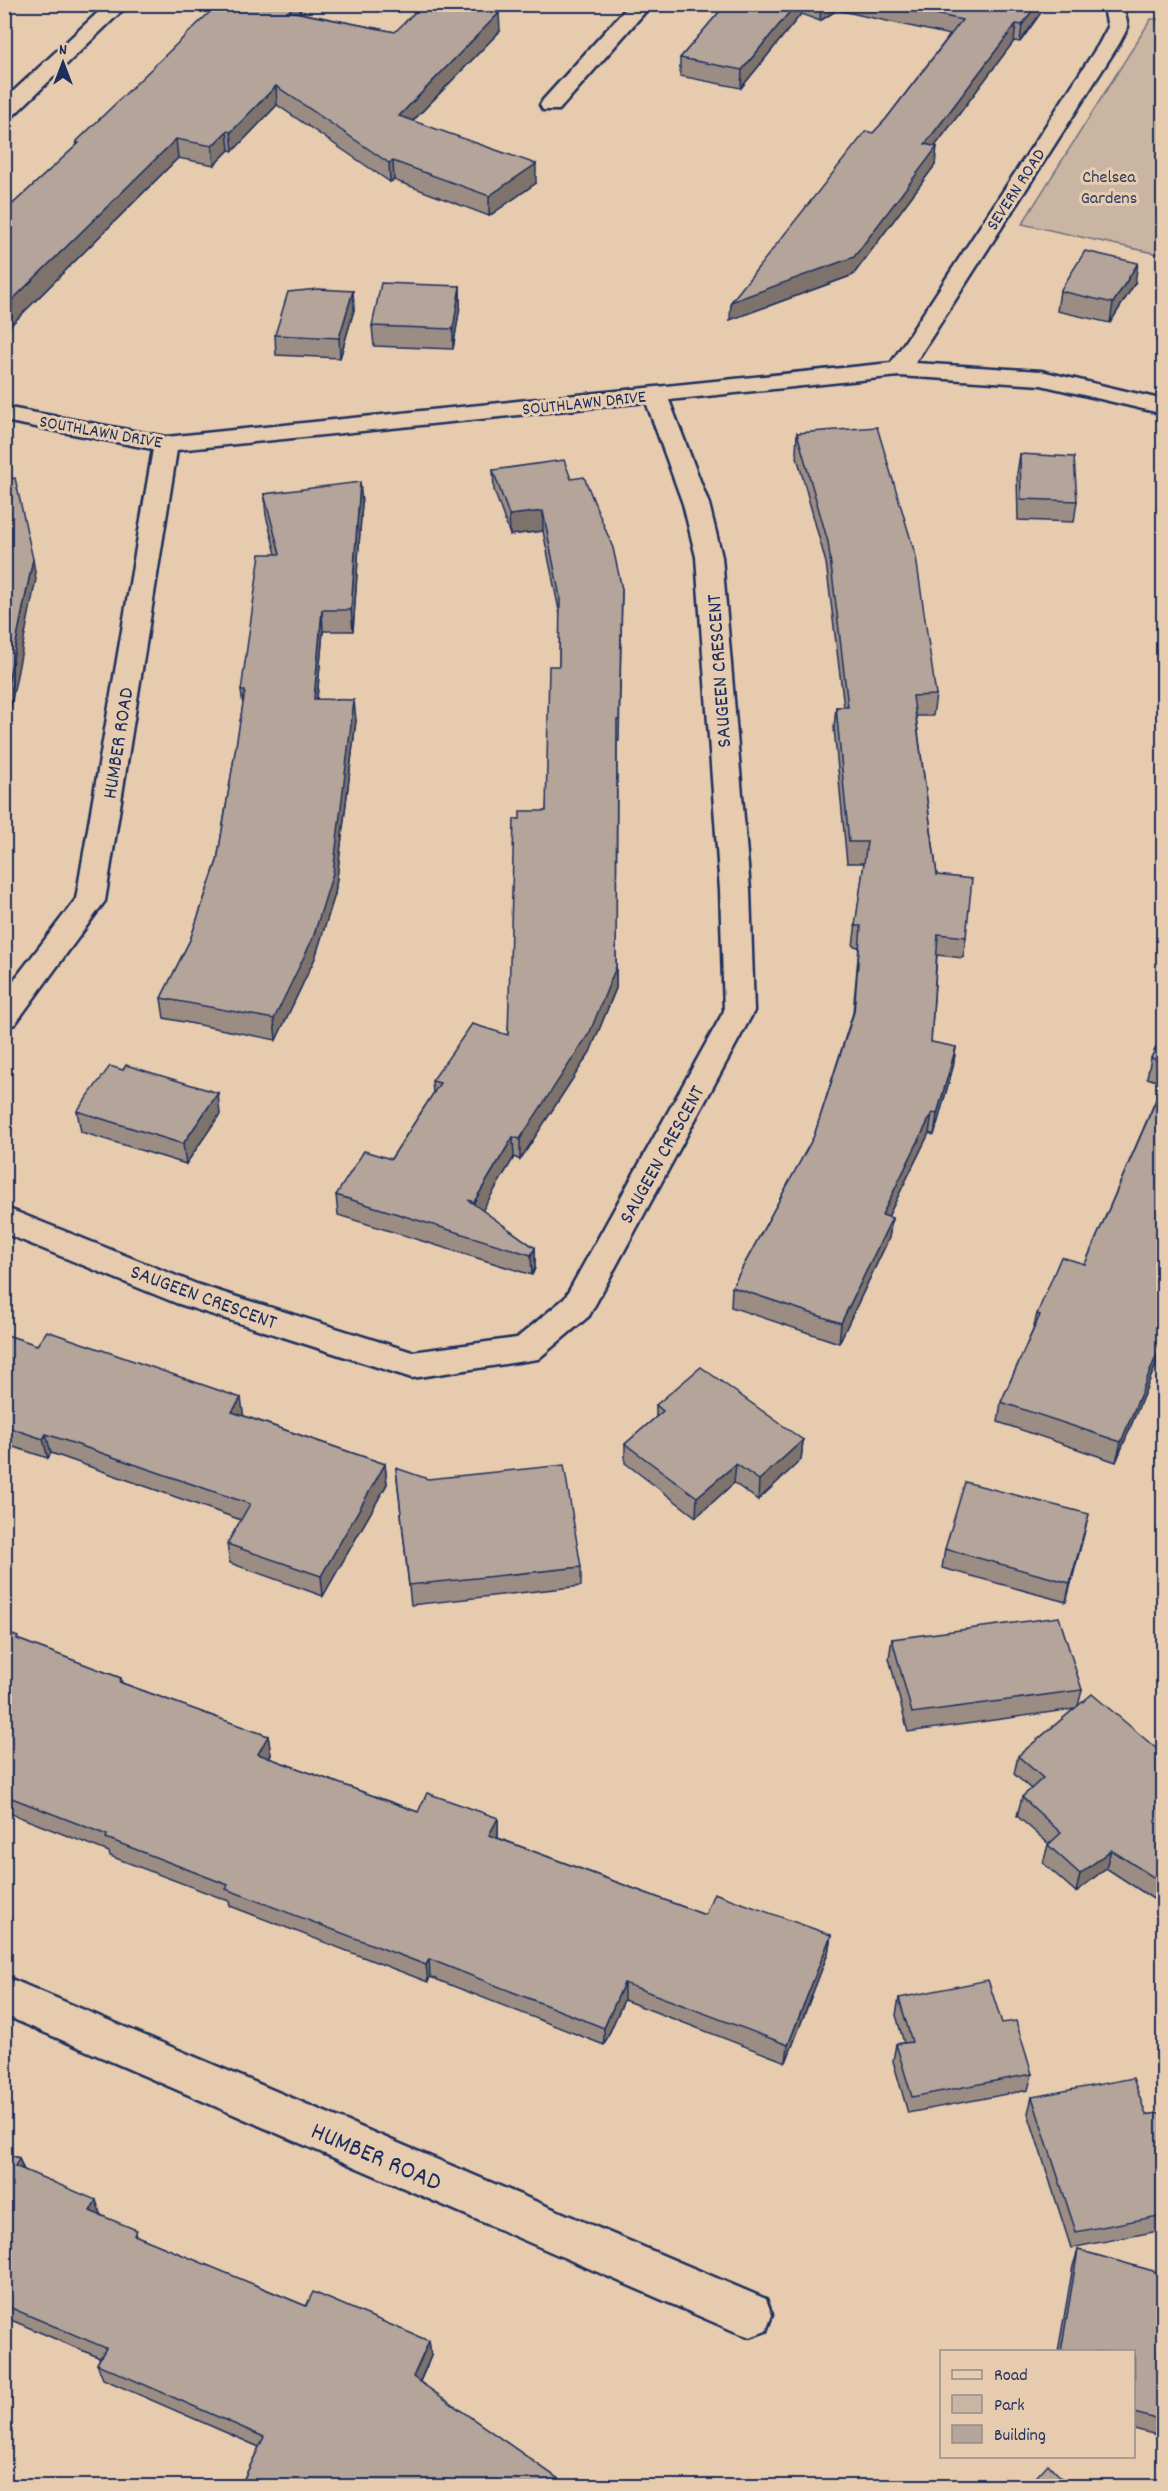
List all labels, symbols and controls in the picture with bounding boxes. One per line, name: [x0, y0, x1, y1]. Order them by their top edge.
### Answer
north arrow: [33, 33, 93, 93]
text: N: [59, 39, 67, 62]
street label: SEVERN ROAD: [981, 145, 1053, 236]
park label: Chelsea Gardens: [1081, 166, 1137, 212]
street label: SOUTHLAWN DRIVE: [521, 386, 647, 423]
street label: SOUTHLAWN DRIVE: [37, 410, 164, 457]
street label: SAUGEEN CRESCENT: [701, 592, 741, 749]
street label: HUMBER ROAD: [96, 686, 144, 801]
street label: SAUGEEN CRESCENT: [613, 1080, 714, 1230]
street label: SAUGEEN CRESCENT: [126, 1258, 281, 1339]
street label: HUMBER ROAD: [304, 2114, 447, 2202]
legend: [940, 2350, 1135, 2458]
text: Road: [994, 2364, 1028, 2389]
text: Park: [994, 2394, 1025, 2419]
text: Building: [994, 2424, 1046, 2449]

